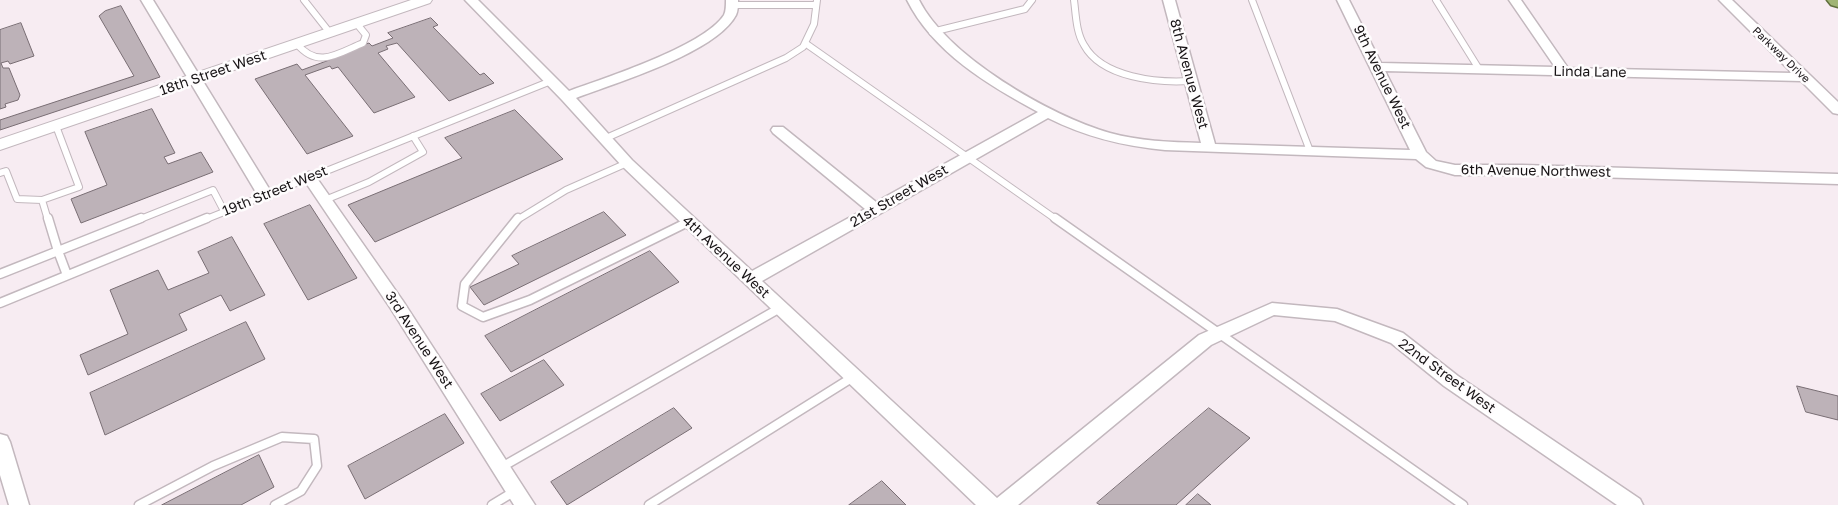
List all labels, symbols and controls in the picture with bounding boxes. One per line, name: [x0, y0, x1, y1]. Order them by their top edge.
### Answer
street label: 8th Avenue West: [1166, 17, 1212, 131]
street label: 9th Avenue West: [1350, 22, 1414, 132]
street label: Parkway Drive: [1750, 24, 1812, 86]
street label: 18th Street West: [157, 47, 269, 99]
street label: Linda Lane: [1553, 63, 1627, 81]
street label: 21st Street West: [847, 161, 951, 231]
street label: 6th Avenue Northwest: [1461, 161, 1611, 181]
street label: 19th Street West: [220, 162, 330, 220]
street label: 4th Avenue West: [679, 212, 773, 302]
street label: 3rd Avenue West: [381, 288, 457, 392]
street label: 22nd Street West: [1395, 335, 1499, 417]

